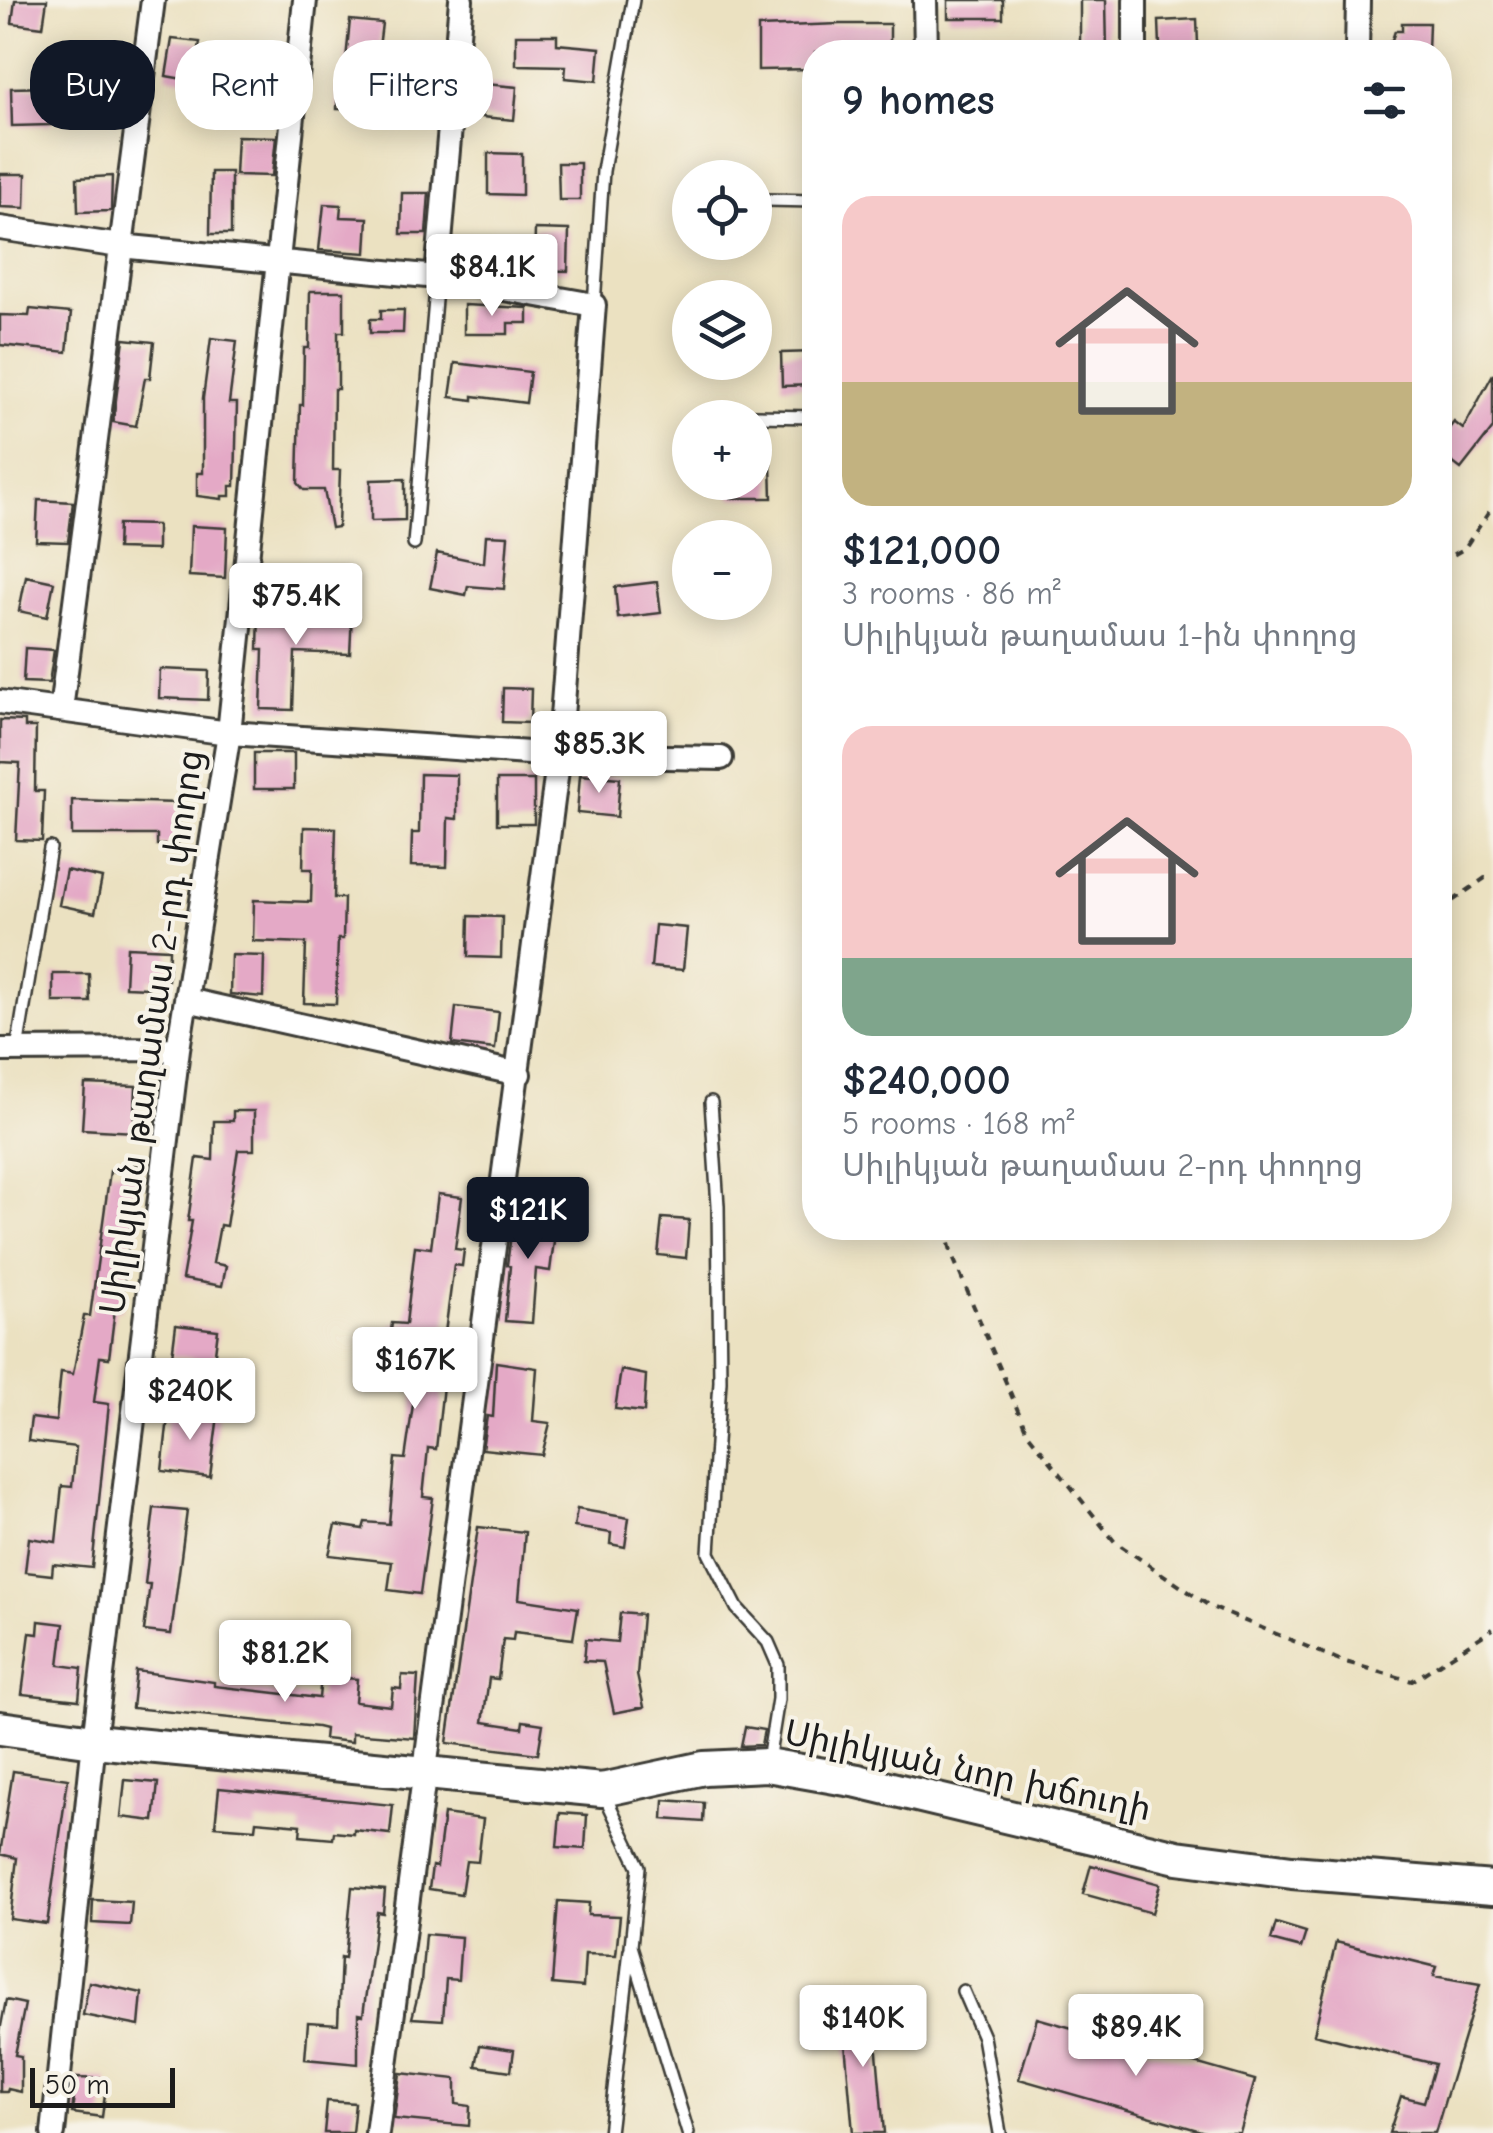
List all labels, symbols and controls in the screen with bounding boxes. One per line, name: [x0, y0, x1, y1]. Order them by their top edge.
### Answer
chip: Buy: [30, 40, 155, 130]
chip: Rent: [175, 40, 313, 130]
chip: Filters: [333, 40, 493, 130]
icon: filters: [1357, 73, 1412, 128]
text: 9 homes: [842, 76, 995, 125]
map controls: [672, 160, 772, 620]
button: locate: [672, 160, 772, 260]
pin: $84.1K: [411, 234, 573, 319]
text: $84.1K: [448, 248, 536, 285]
icon: home: [1037, 261, 1217, 441]
button: layers: [672, 280, 772, 380]
button: +: [672, 400, 772, 500]
button: −: [672, 520, 772, 620]
text: $121,000: [842, 526, 1001, 575]
pin: $75.4K: [215, 563, 377, 648]
text: 3 rooms · 86 m²: [842, 575, 1061, 612]
text: $75.4K: [251, 577, 341, 614]
text: Սիլիկյան թաղամաս 1-ին փողոց: [842, 617, 1358, 654]
pin: $85.3K: [518, 711, 680, 796]
text: $85.3K: [553, 725, 645, 762]
street label: Սիլիկյան թաղամաս 2-րդ փողոց: [92, 747, 211, 1317]
icon: home: [1037, 791, 1217, 971]
text: $240,000: [842, 1056, 1011, 1105]
text: 5 rooms · 168 m²: [842, 1105, 1074, 1142]
text: Սիլիկյան թաղամաս 2-րդ փողոց: [842, 1147, 1363, 1184]
pin: $121K: [458, 1177, 598, 1262]
text: $121K: [489, 1191, 567, 1228]
pin: $167K: [345, 1327, 485, 1412]
text: $167K: [375, 1341, 456, 1378]
pin: $240K: [120, 1358, 260, 1443]
text: $240K: [147, 1372, 233, 1409]
pin: $81.2K: [204, 1620, 366, 1705]
text: $81.2K: [241, 1634, 329, 1671]
street label: Սիլիկյան նոր խճուղի: [781, 1712, 1155, 1829]
pin: $140K: [793, 1985, 933, 2070]
pin: $89.4K: [1055, 1994, 1217, 2079]
text: $140K: [822, 1999, 904, 2036]
text: $89.4K: [1090, 2008, 1182, 2045]
scale bar: [30, 2063, 175, 2108]
text: 50 m: [45, 2069, 110, 2101]

